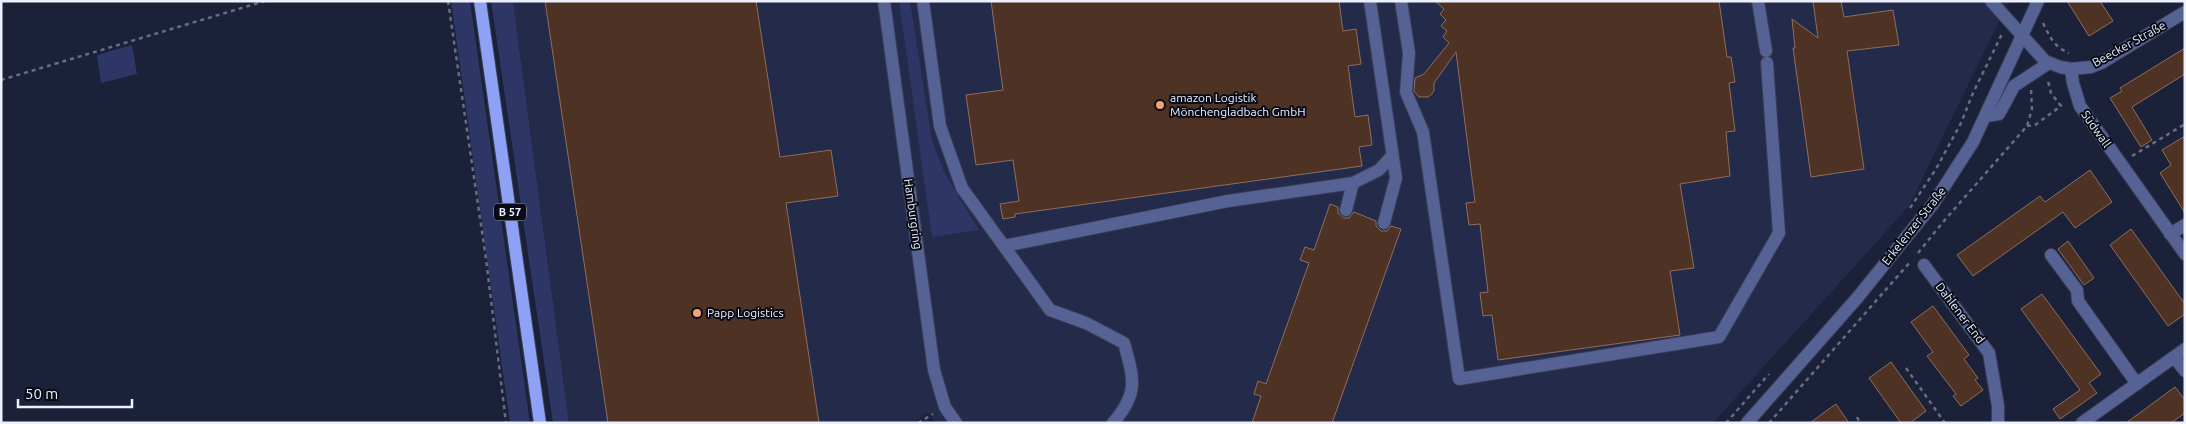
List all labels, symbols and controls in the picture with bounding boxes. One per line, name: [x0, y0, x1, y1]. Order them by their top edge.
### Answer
street label: Beecker Straße: [2090, 18, 2168, 69]
place label: amazon Logistik Mönchengladbach GmbH: [1170, 91, 1306, 118]
marker: amazon Logistik Mönchengladbach GmbH: [1154, 99, 1166, 111]
street label: Südwall: [2079, 108, 2114, 150]
street label: Hamburgring: [902, 178, 925, 250]
street label: Erkelenzer Straße: [1879, 184, 1948, 267]
road number: B 57: [494, 203, 526, 220]
street label: Dahlener End: [1933, 280, 1987, 346]
place label: Papp Logistics: [707, 306, 784, 319]
marker: Papp Logistics: [691, 307, 703, 319]
scale bar: [18, 376, 131, 408]
text: 50 m: [25, 385, 58, 402]

